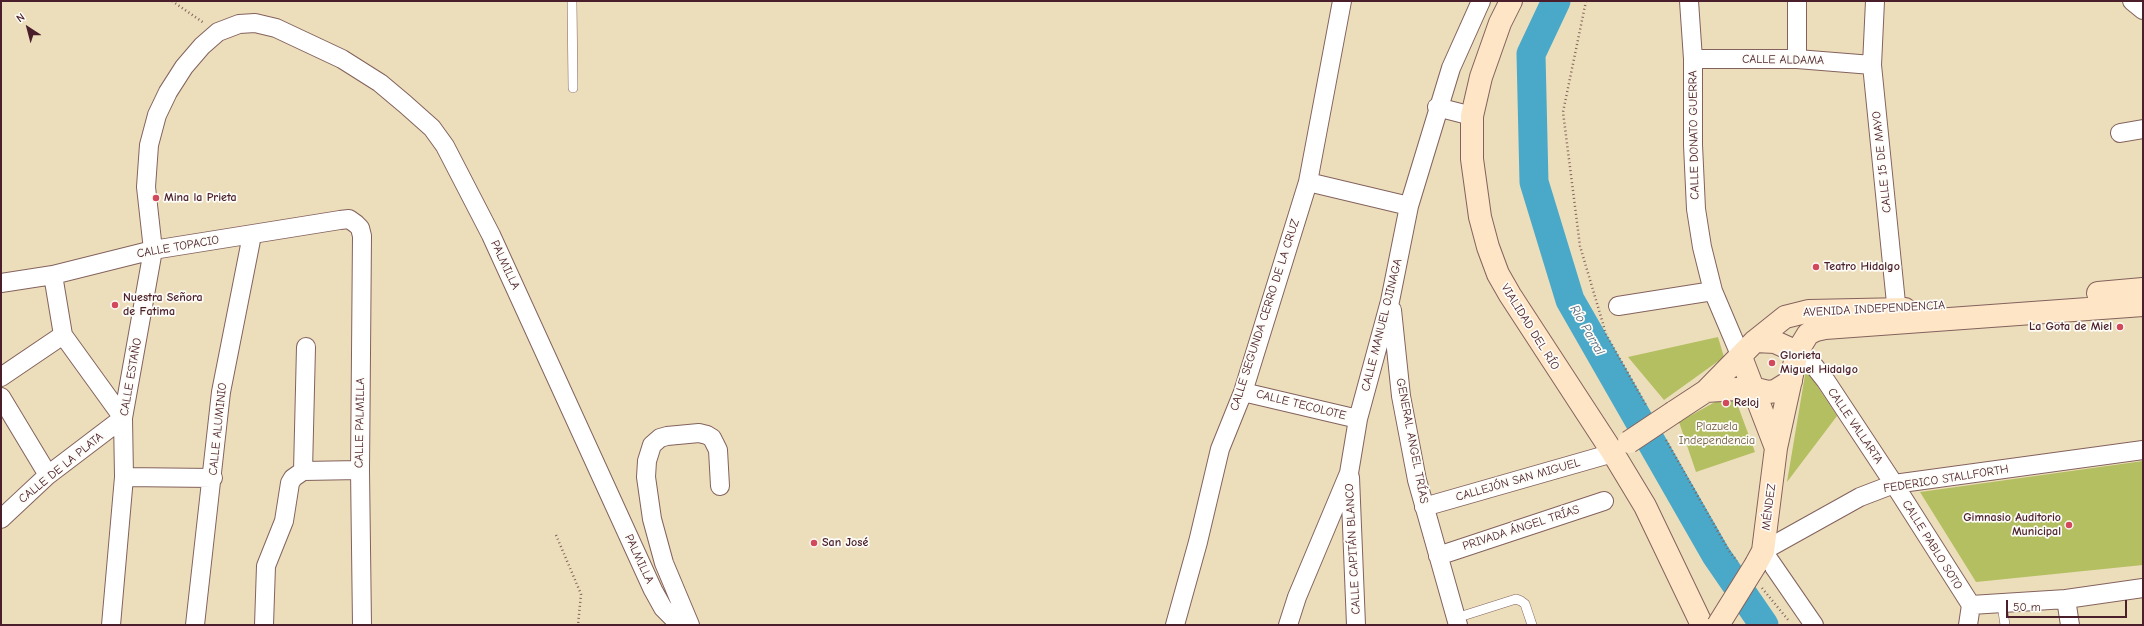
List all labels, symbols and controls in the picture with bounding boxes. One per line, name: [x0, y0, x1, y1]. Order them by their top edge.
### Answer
north arrow: [8, 8, 48, 48]
text: N: [14, 11, 27, 25]
street label: CALLE ALDAMA: [1742, 52, 1824, 68]
street label: CALLE DONATO GUERRA: [1686, 70, 1702, 200]
street label: CALLE 15 DE MAYO: [1869, 110, 1895, 214]
place label: Mina la Prieta: [164, 191, 237, 205]
marker: Mina la Prieta: [151, 193, 161, 203]
street label: CALLE SEGUNDA CERRO DE LA CRUZ: [1227, 217, 1303, 413]
street label: CALLE TOPACIO: [136, 233, 220, 261]
street label: PALMILLA: [487, 238, 523, 292]
street label: CALLE MANUEL OJINAGA: [1359, 257, 1405, 393]
place label: Teatro Hidalgo: [1824, 260, 1900, 274]
marker: Teatro Hidalgo: [1811, 262, 1821, 272]
street label: VIALIDAD DEL RÍO: [1498, 281, 1562, 373]
place label: Nuestra Señora de Fatima: [123, 291, 203, 319]
street label: AVENIDA INDEPENDENCIA: [1803, 298, 1945, 320]
marker: Nuestra Señora de Fatima: [110, 300, 120, 310]
water label: Río Parral: [1566, 302, 1608, 358]
place label: La Gota de Miel: [2029, 320, 2112, 334]
marker: La Gota de Miel: [2115, 322, 2125, 332]
street label: CALLE ESTAÑO: [117, 337, 145, 417]
place label: Glorieta Miguel Hidalgo: [1780, 349, 1858, 377]
marker: Glorieta Miguel Hidalgo: [1767, 358, 1777, 368]
street label: GENERAL ANGEL TRÍAS: [1393, 377, 1431, 505]
street label: CALLE PALMILLA: [352, 378, 368, 468]
street label: CALLE ALUMINIO: [206, 382, 230, 476]
street label: CALLE VALLARTA: [1824, 385, 1886, 467]
street label: CALLE TECOLOTE: [1254, 387, 1348, 423]
place label: Reloj: [1734, 396, 1759, 410]
marker: Reloj: [1721, 398, 1731, 408]
park label: Plazuela Independencia: [1679, 420, 1755, 448]
street label: CALLE DE LA PLATA: [16, 430, 106, 506]
street label: CALLEJÓN SAN MIGUEL: [1454, 455, 1582, 505]
street label: FEDERICO STALLFORTH: [1882, 462, 2010, 496]
street label: CALLE CAPITÁN BLANCO: [1342, 483, 1364, 615]
street label: MÉNDEZ: [1759, 483, 1779, 531]
street label: CALLE PABLO SOTO: [1899, 498, 1965, 592]
street label: PRIVADA ÁNGEL TRÍAS: [1461, 502, 1581, 554]
place label: Gimnasio Auditorio Municipal: [1963, 511, 2061, 539]
marker: Gimnasio Auditorio Municipal: [2064, 520, 2074, 530]
street label: PALMILLA: [621, 532, 657, 586]
place label: San José: [822, 536, 868, 550]
marker: San José: [809, 538, 819, 548]
scale bar: [2008, 592, 2129, 618]
text: 50 m: [2013, 600, 2041, 614]

